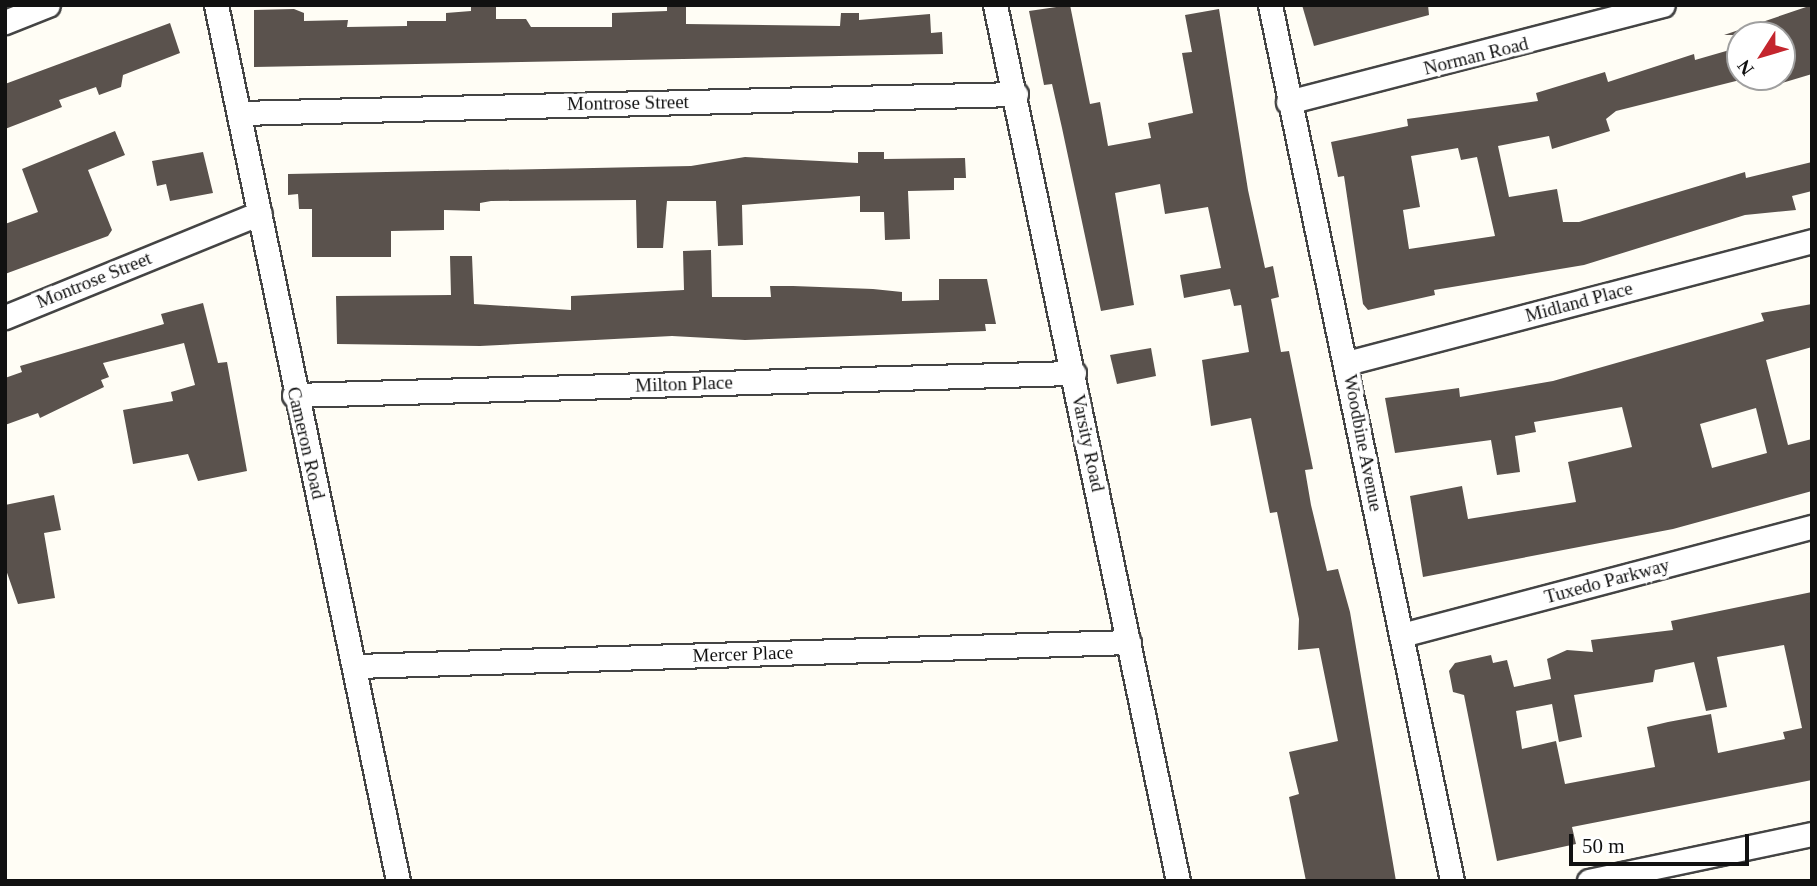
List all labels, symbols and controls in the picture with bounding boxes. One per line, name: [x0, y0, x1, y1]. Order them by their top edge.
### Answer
north arrow: [1726, 21, 1796, 91]
street label: Norman Road: [1421, 32, 1531, 80]
text: N: [1733, 56, 1758, 80]
street label: Montrose Street: [567, 91, 689, 115]
street label: Montrose Street: [33, 247, 155, 313]
street label: Midland Place: [1523, 277, 1635, 327]
street label: Milton Place: [635, 371, 733, 397]
street label: Woodbine Avenue: [1338, 372, 1388, 514]
street label: Cameron Road: [282, 385, 330, 501]
street label: Varsity Road: [1067, 392, 1109, 494]
street label: Tuxedo Parkway: [1542, 553, 1672, 609]
street label: Mercer Place: [692, 641, 794, 667]
scale bar: [1572, 820, 1752, 864]
text: 50 m: [1582, 834, 1625, 858]

